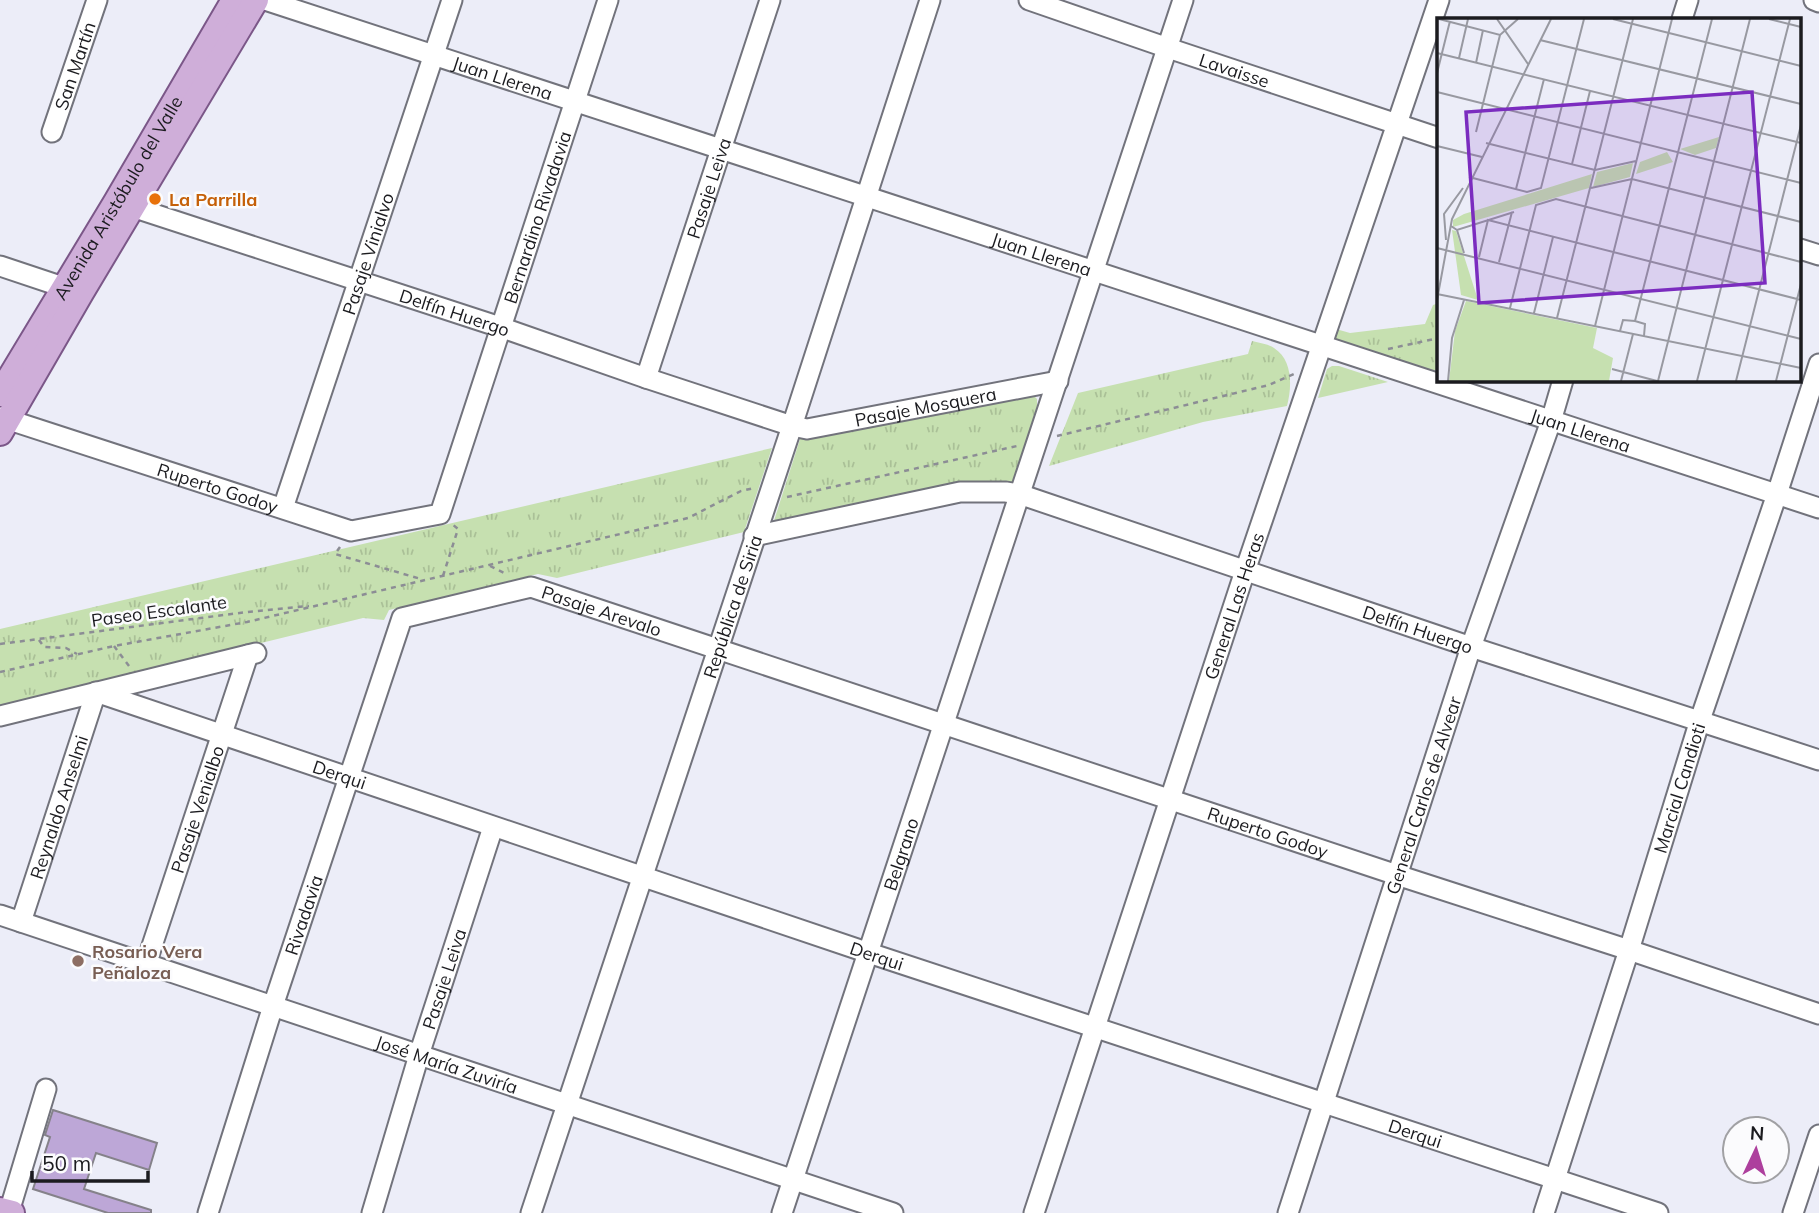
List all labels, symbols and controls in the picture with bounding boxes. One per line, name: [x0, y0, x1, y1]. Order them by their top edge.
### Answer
inset map: [1437, 18, 1801, 382]
street label: San Martín: [49, 19, 100, 113]
street label: Lavaisse: [1196, 48, 1273, 92]
street label: Juan Llerena: [450, 51, 556, 105]
street label: Avenida Aristóbulo del Valle: [48, 91, 187, 304]
street label: Bernardino Rivadavia: [498, 128, 576, 306]
street label: Pasaje Leiva: [681, 135, 736, 241]
place label: La Parrilla: [169, 188, 257, 211]
street label: Pasaje Vinialvo: [337, 190, 399, 318]
marker: La Parrilla: [147, 191, 163, 207]
street label: Juan Llerena: [989, 227, 1095, 281]
street label: Delfín Huergo: [397, 283, 513, 341]
street label: Pasaje Mosquera: [853, 382, 998, 431]
street label: Juan Llerena: [1528, 403, 1633, 457]
street label: Ruperto Godoy: [154, 457, 282, 518]
street label: General Las Heras: [1199, 529, 1269, 683]
street label: República de Siria: [698, 532, 767, 681]
street label: Pasaje Arevalo: [539, 580, 665, 641]
street label: Paseo Escalante: [90, 590, 228, 632]
street label: Delfín Huergo: [1360, 600, 1476, 658]
street label: General Carlos de Alvear: [1380, 693, 1466, 897]
street label: Marcial Candioti: [1648, 720, 1710, 856]
street label: Reynaldo Anselmi: [24, 732, 93, 882]
street label: Pasaje Venialbo: [165, 742, 229, 876]
street label: Derqui: [310, 755, 369, 794]
street label: Ruperto Godoy: [1205, 801, 1331, 863]
street label: Belgrano: [878, 815, 923, 893]
street label: Rivadavia: [279, 872, 327, 958]
street label: Pasaje Leiva: [417, 925, 471, 1032]
street label: Derqui: [847, 936, 907, 975]
place label: Rosario Vera Peñaloza: [92, 940, 202, 984]
marker: Rosario Vera Peñaloza: [70, 953, 86, 969]
street label: José María Zuviría: [373, 1030, 521, 1099]
street label: Derqui: [1386, 1113, 1445, 1153]
north arrow: [1721, 1115, 1791, 1185]
text: N: [1749, 1121, 1765, 1146]
scale bar: [32, 1140, 147, 1184]
text: 50 m: [42, 1150, 91, 1176]

